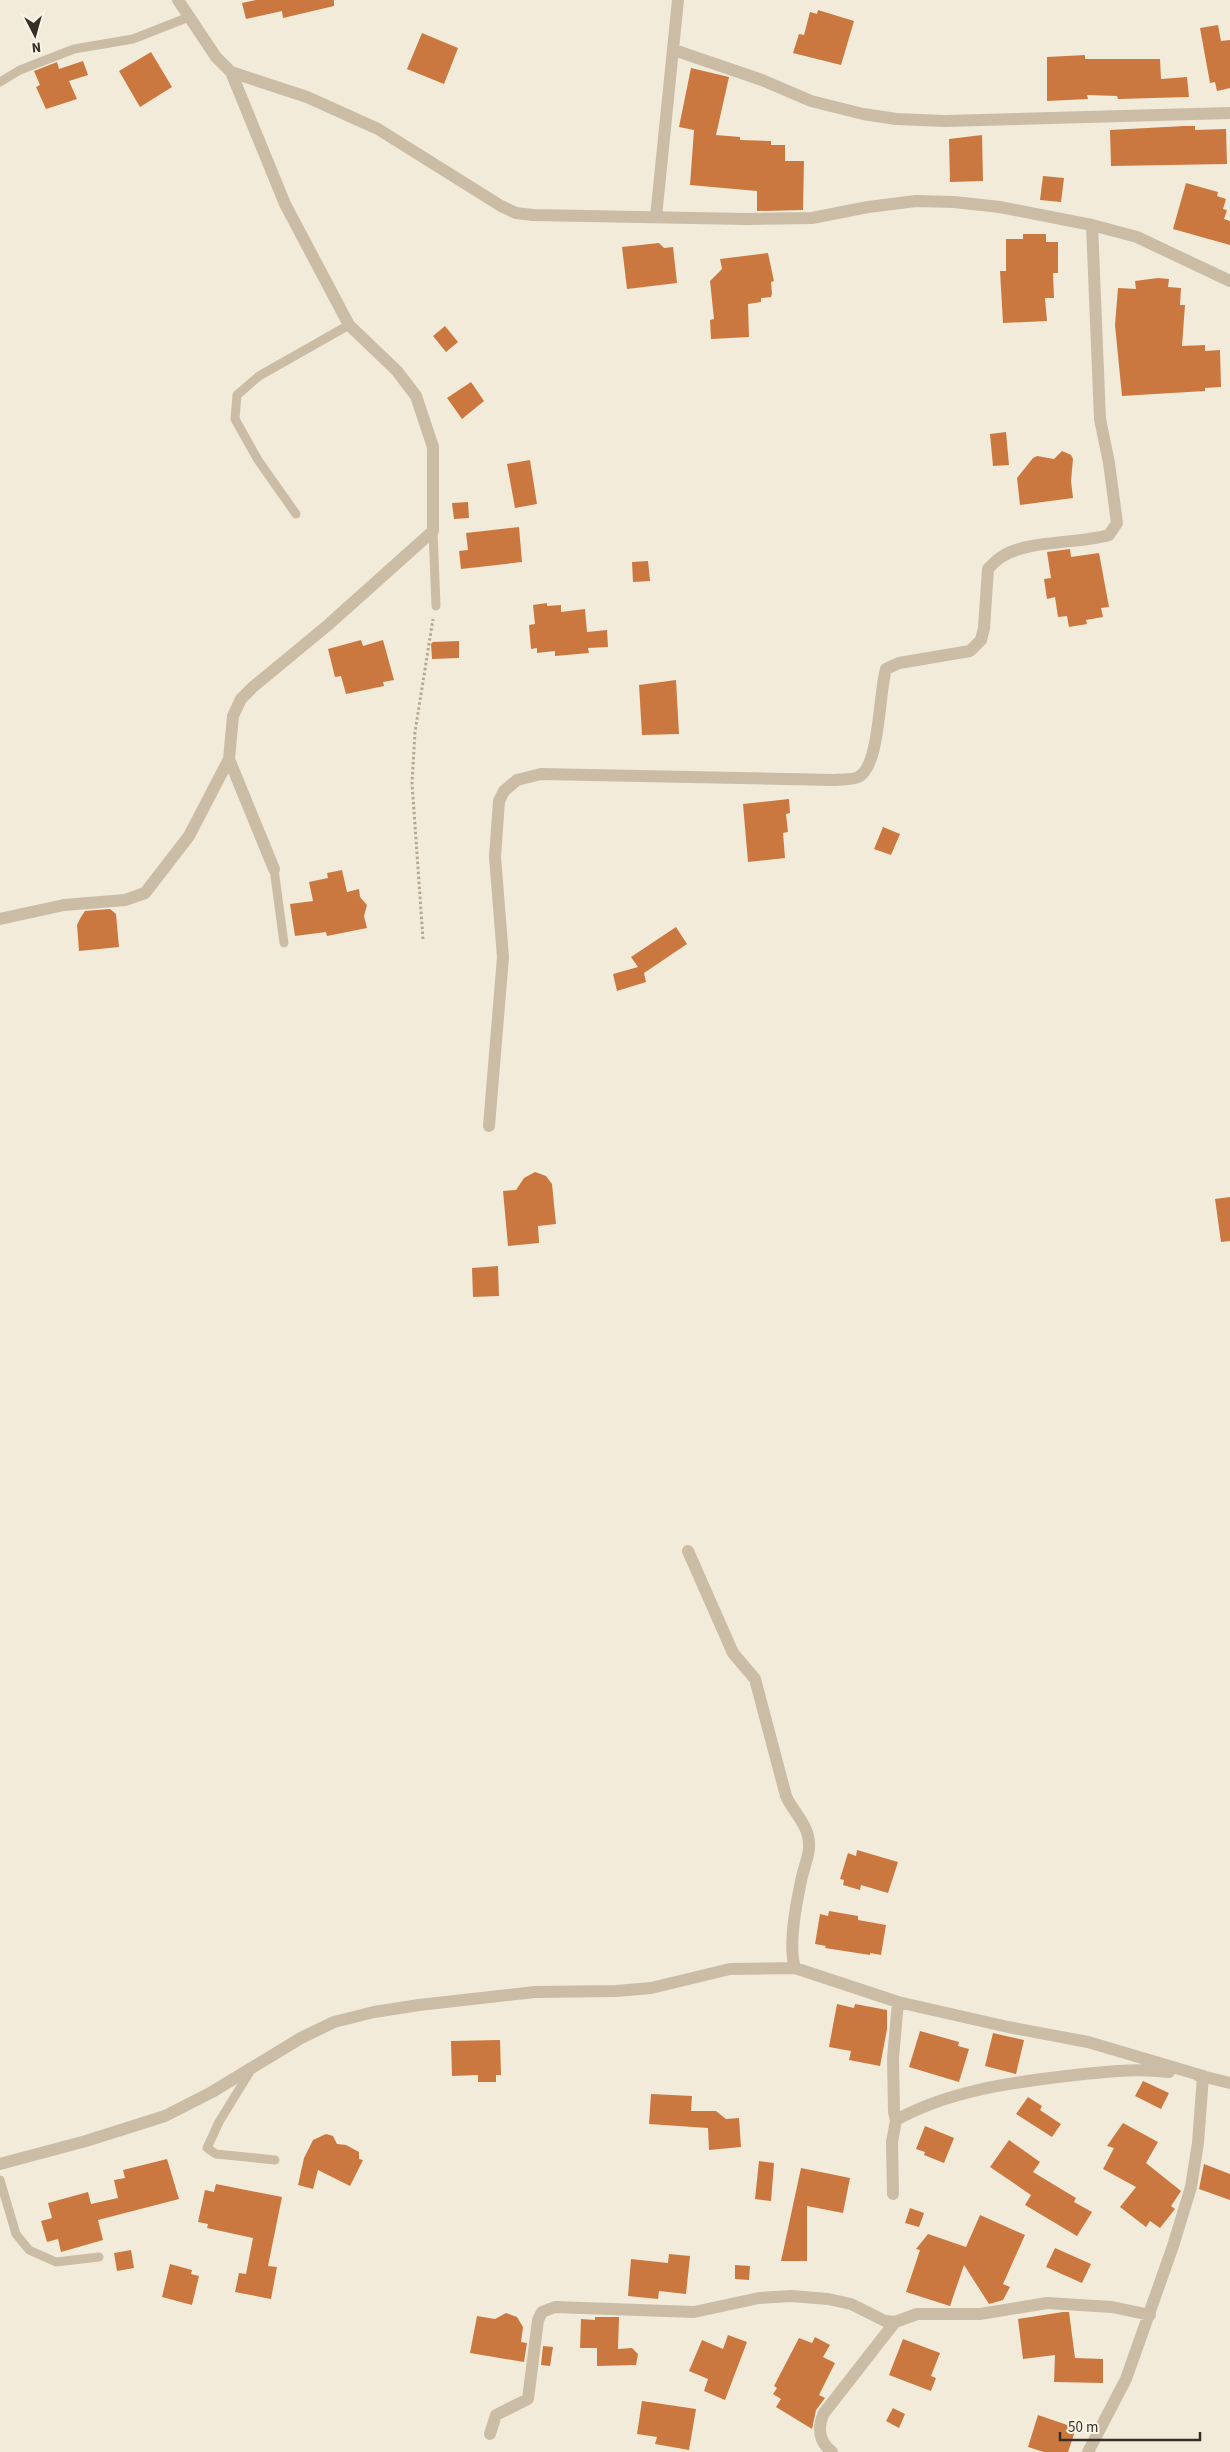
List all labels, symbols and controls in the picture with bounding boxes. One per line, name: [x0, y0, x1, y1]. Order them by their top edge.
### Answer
north arrow: [10, 10, 60, 60]
text: N: [31, 37, 42, 57]
scale bar: [1060, 2410, 1200, 2442]
text: 50 m: [1068, 2417, 1098, 2438]

